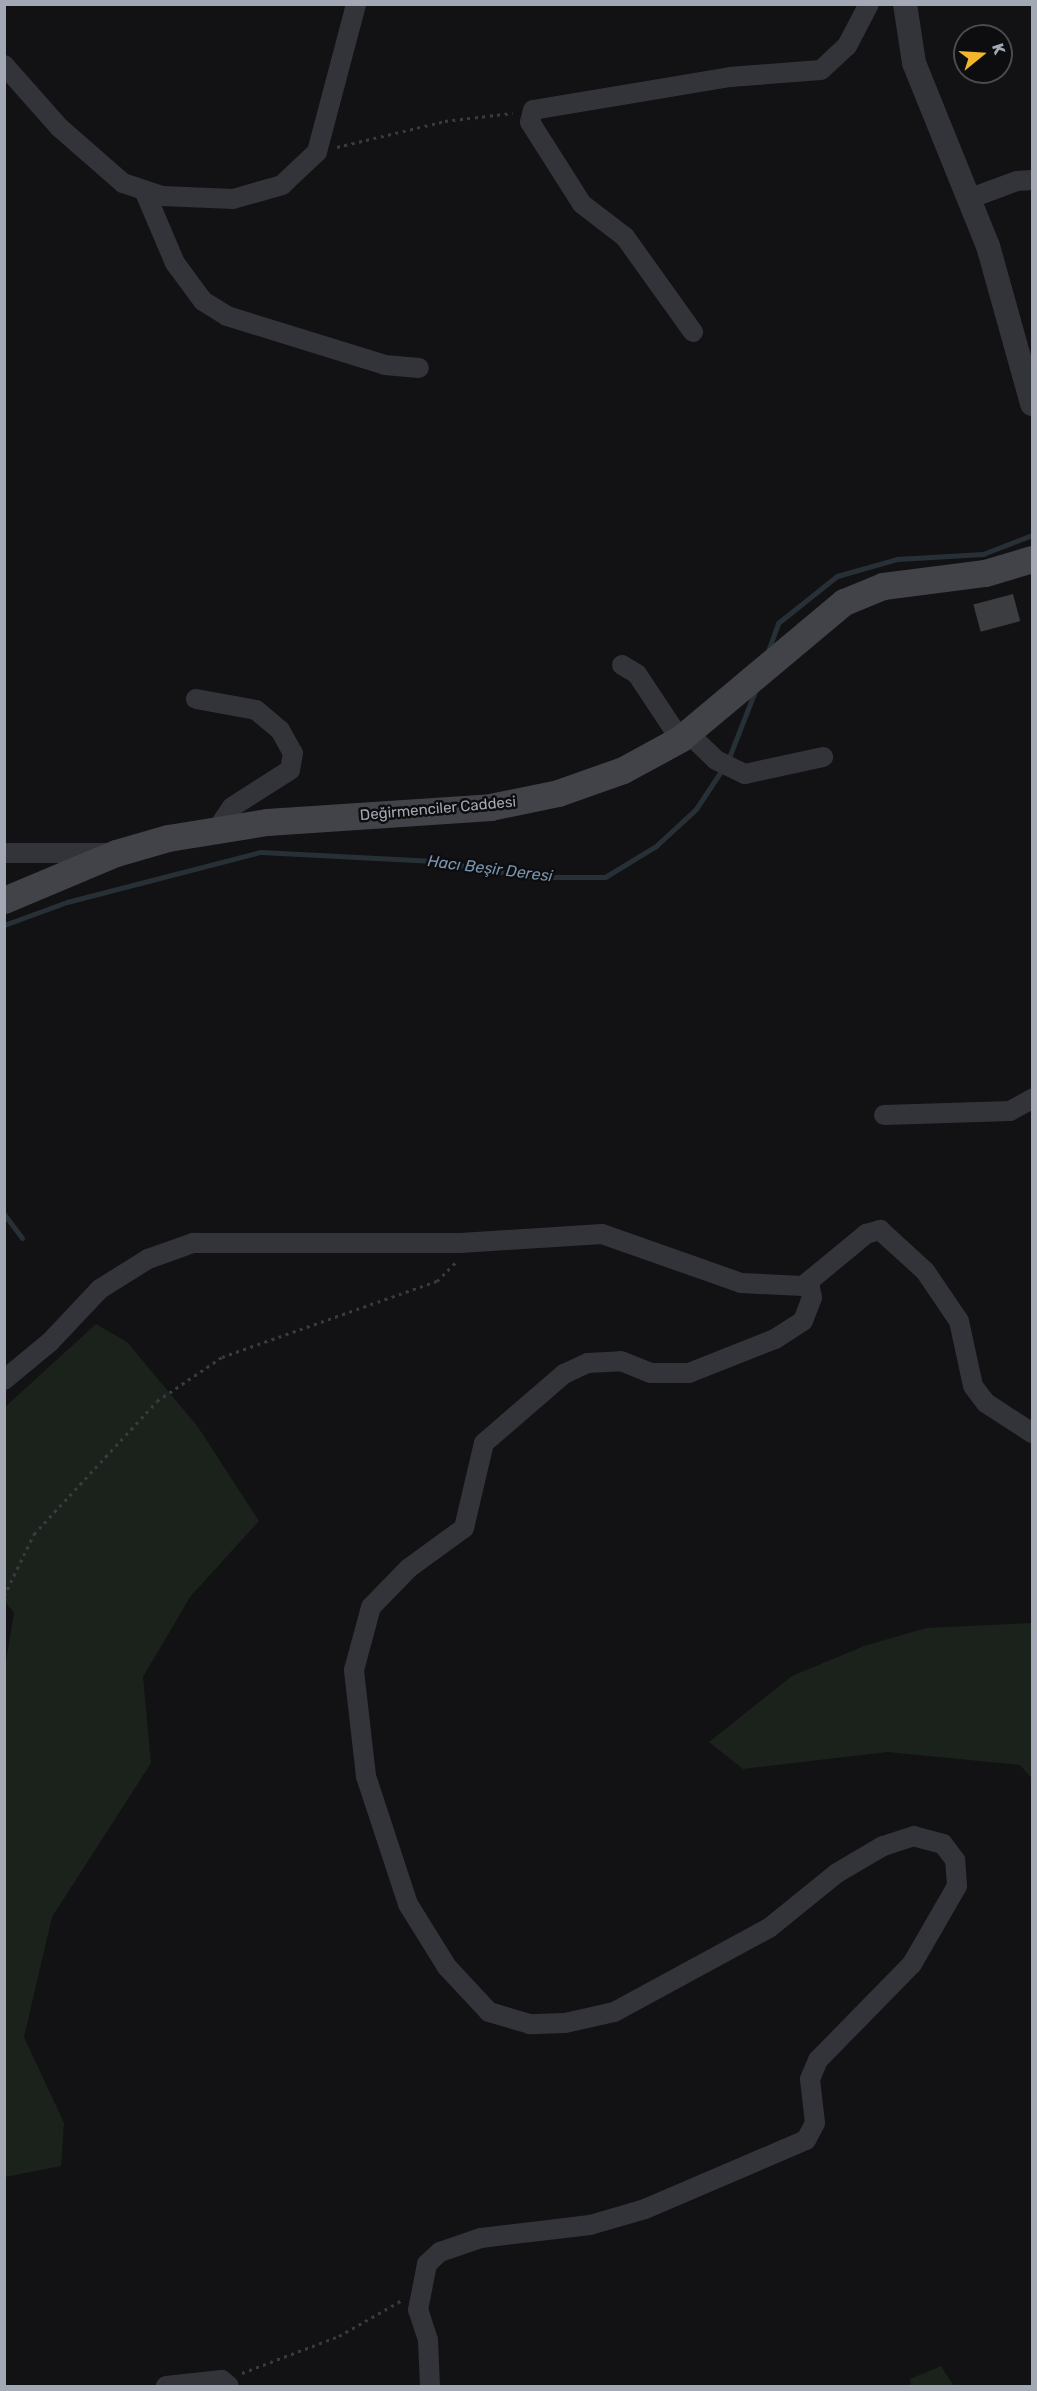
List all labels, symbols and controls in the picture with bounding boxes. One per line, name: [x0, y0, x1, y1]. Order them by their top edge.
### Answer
north arrow: [953, 24, 1013, 84]
text: K: [988, 41, 1009, 57]
street label: Değirmenciler Caddesi: [359, 793, 517, 825]
water label: Hacı Beşir Deresi: [426, 852, 554, 886]

